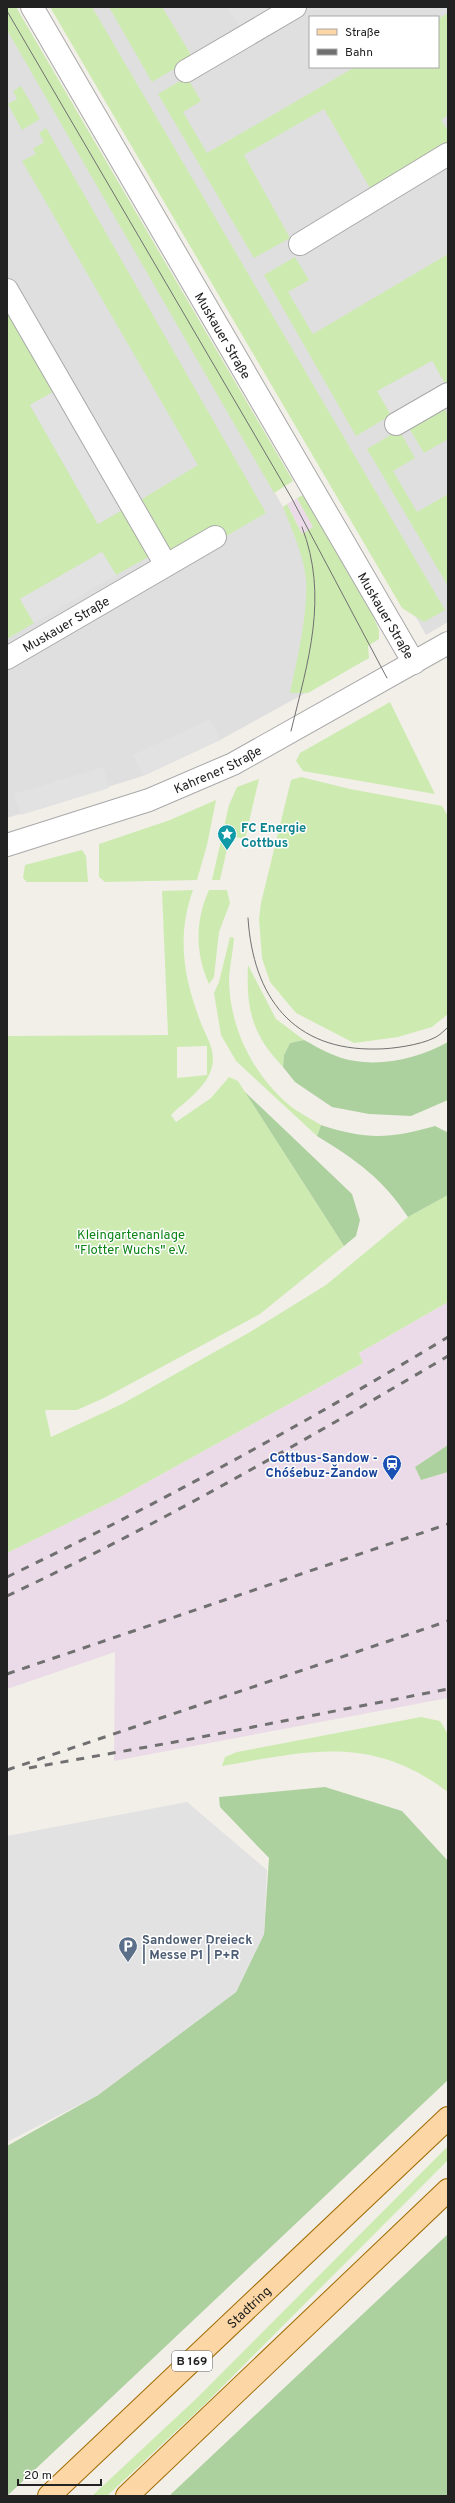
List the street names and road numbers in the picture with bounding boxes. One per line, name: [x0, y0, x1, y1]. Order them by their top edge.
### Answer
street label: Muskauer Straße: [190, 290, 253, 383]
street label: Muskauer Straße: [353, 570, 416, 663]
street label: Muskauer Straße: [21, 594, 113, 657]
street label: Kahrener Straße: [172, 743, 265, 798]
street label: Stadtring: [225, 2284, 275, 2333]
road number: B 169: [172, 2351, 212, 2371]

